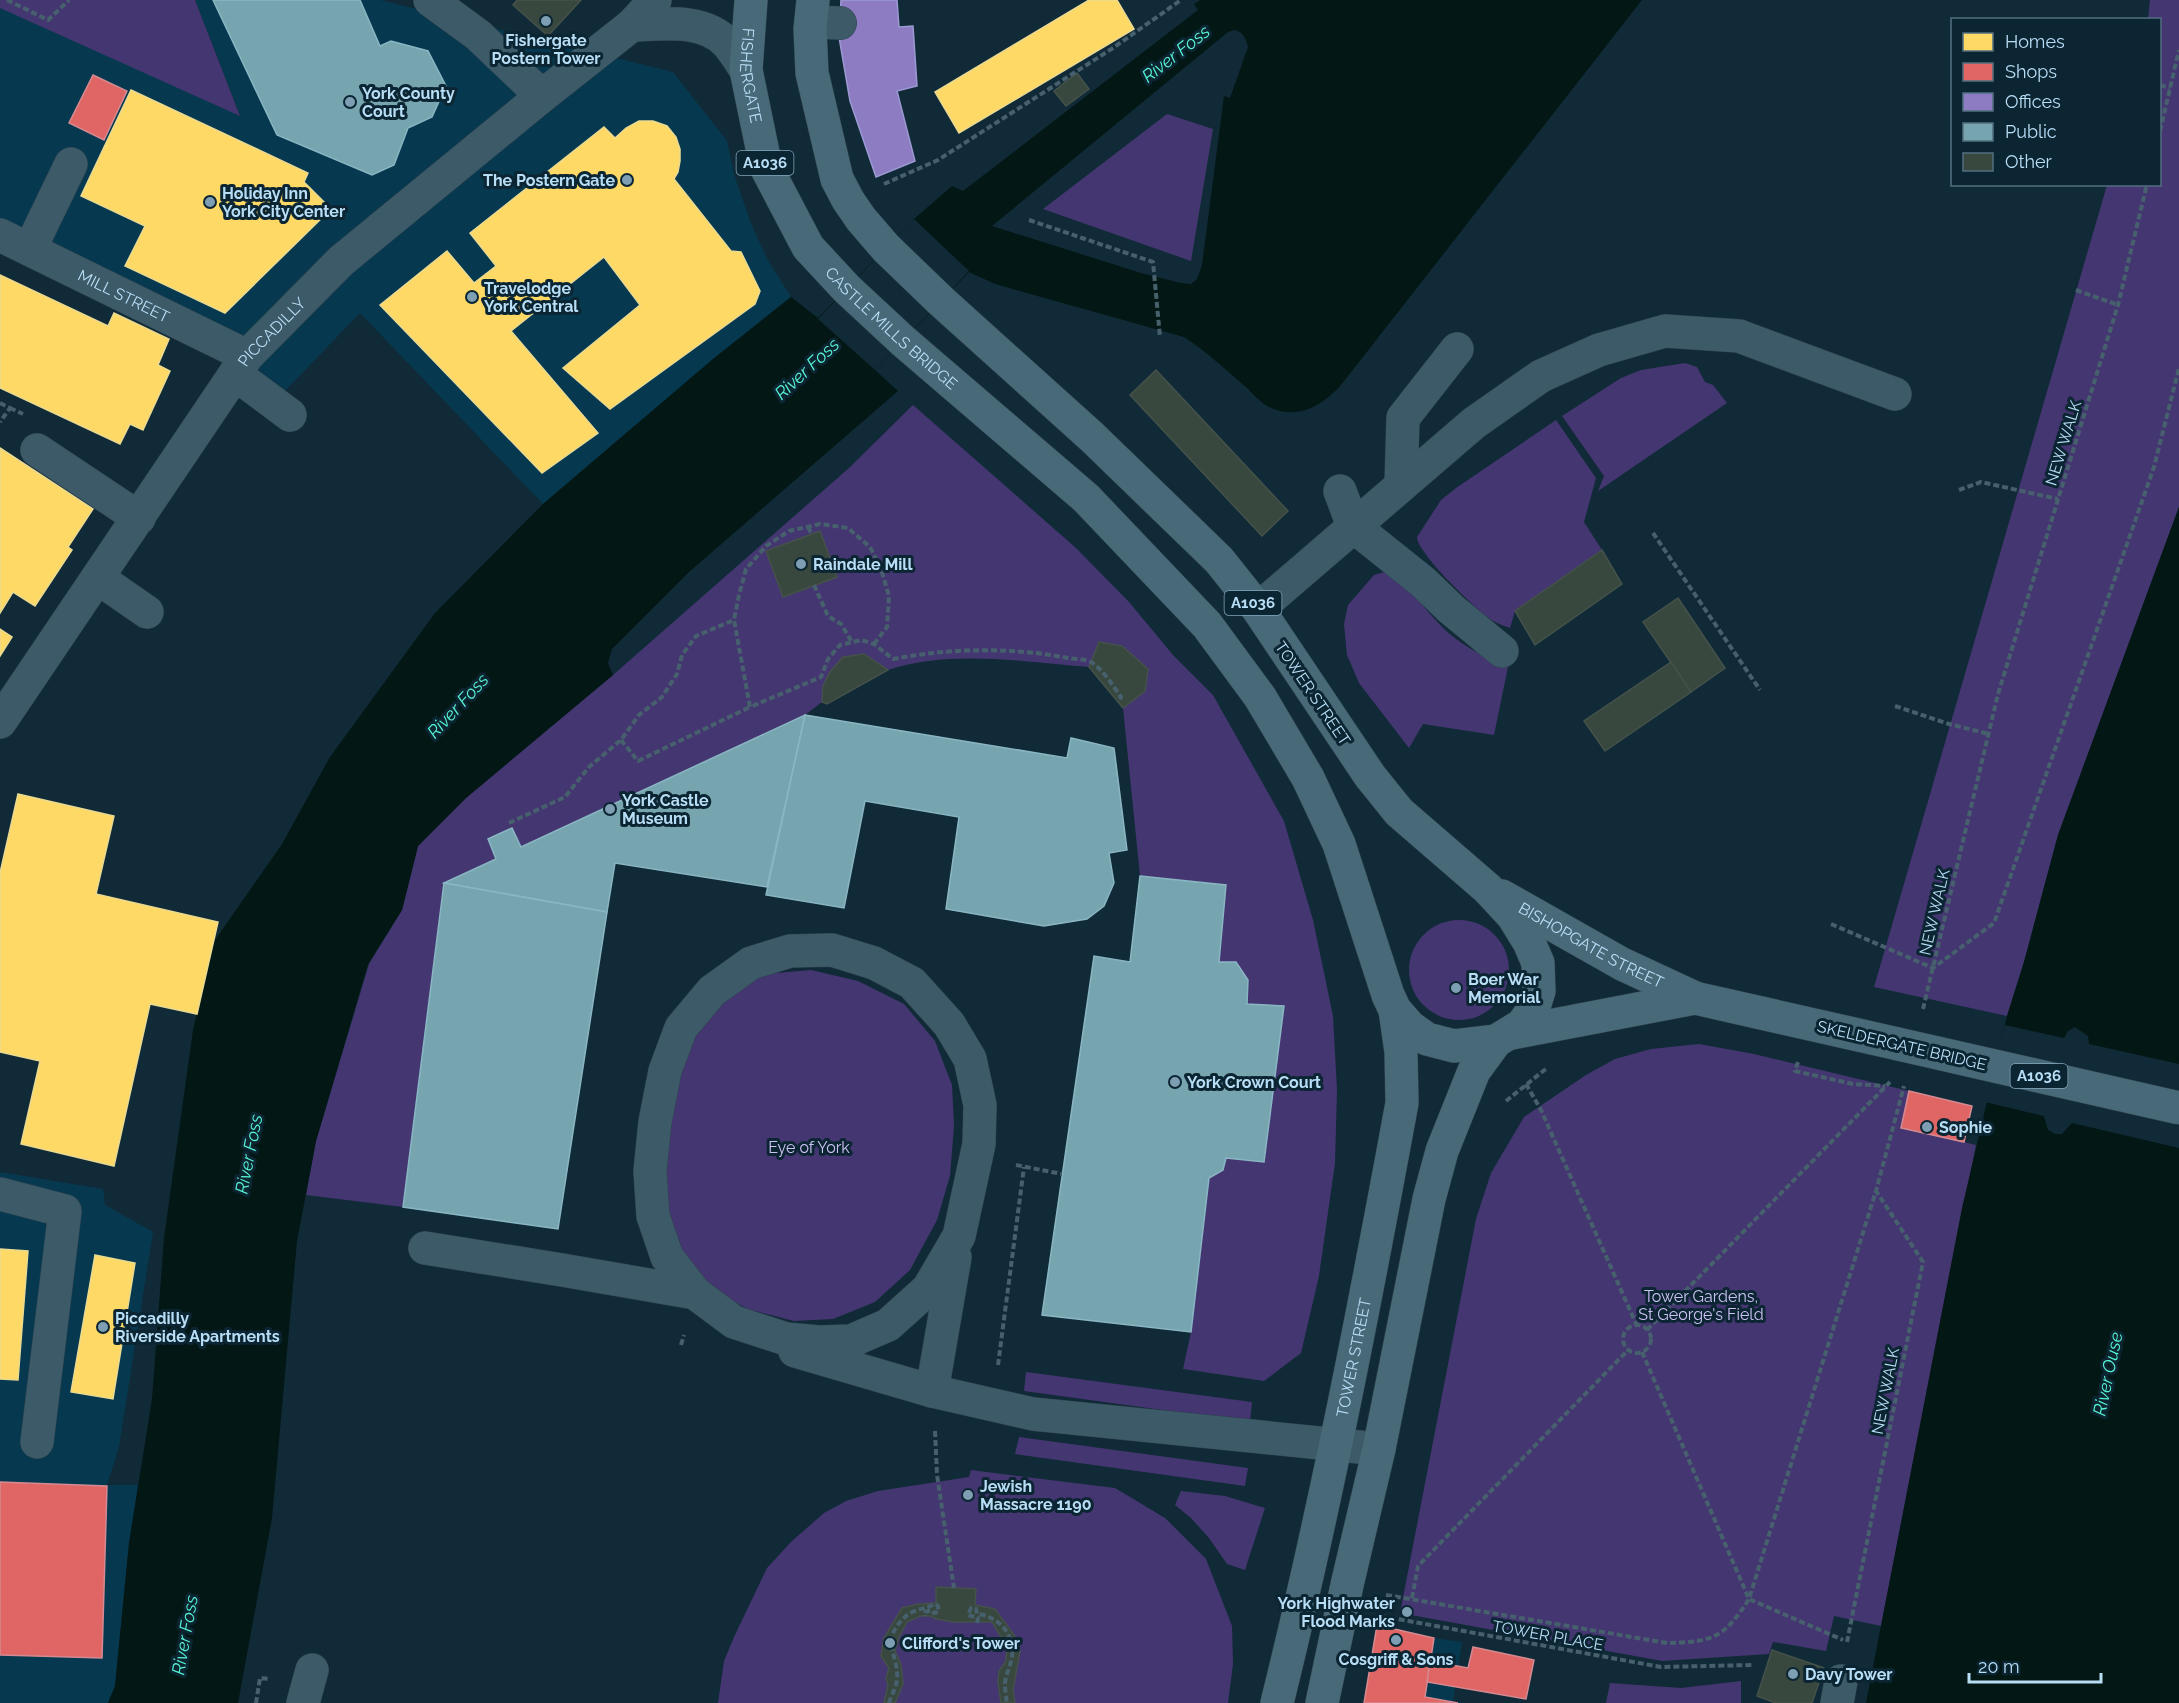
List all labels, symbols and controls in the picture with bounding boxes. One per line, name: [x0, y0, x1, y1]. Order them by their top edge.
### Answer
marker: Fishergate Postern Tower: [539, 14, 553, 28]
legend: [1951, 18, 2161, 186]
water label: River Foss: [1137, 20, 1214, 87]
street label: FISHERGATE: [736, 27, 766, 125]
place label: Fishergate Postern Tower: [492, 31, 600, 68]
text: Homes: [2005, 31, 2065, 52]
text: Shops: [2005, 61, 2057, 82]
place label: York County Court: [362, 84, 455, 121]
text: Offices: [2005, 91, 2061, 112]
marker: York County Court: [343, 95, 357, 109]
text: Public: [2005, 121, 2057, 142]
road number: A1036: [736, 151, 794, 175]
text: Other: [2005, 151, 2053, 172]
place label: The Postern Gate: [483, 171, 615, 190]
marker: The Postern Gate: [620, 173, 634, 187]
place label: Holiday Inn York City Center: [222, 184, 345, 221]
marker: Holiday Inn York City Center: [203, 195, 217, 209]
street label: CASTLE MILLS BRIDGE: [821, 263, 961, 394]
street label: MILL STREET: [75, 266, 173, 327]
place label: Travelodge York Central: [484, 279, 579, 316]
marker: Travelodge York Central: [465, 290, 479, 304]
street label: PICCADILLY: [234, 293, 310, 370]
water label: River Foss: [770, 333, 844, 404]
street label: NEW WALK: [2042, 398, 2086, 488]
place label: Raindale Mill: [813, 555, 913, 574]
marker: Raindale Mill: [794, 557, 808, 571]
road number: A1036: [1224, 591, 1282, 615]
street label: TOWER STREET: [1271, 638, 1354, 749]
water label: River Foss: [422, 669, 493, 742]
place label: York Castle Museum: [622, 791, 709, 828]
marker: York Castle Museum: [603, 802, 617, 816]
street label: NEW WALK: [1915, 866, 1954, 957]
street label: BISHOPGATE STREET: [1515, 898, 1667, 992]
place label: Boer War Memorial: [1468, 970, 1541, 1007]
marker: Boer War Memorial: [1449, 981, 1463, 995]
street label: SKELDERGATE BRIDGE: [1815, 1017, 1989, 1074]
road number: A1036: [2010, 1064, 2068, 1088]
place label: York Crown Court: [1187, 1073, 1321, 1092]
marker: York Crown Court: [1168, 1075, 1182, 1089]
water label: River Foss: [231, 1112, 267, 1195]
place label: Sophie: [1939, 1118, 1992, 1137]
marker: Sophie: [1920, 1120, 1934, 1134]
park label: Eye of York: [768, 1138, 850, 1157]
park label: Tower Gardens, St George's Field: [1638, 1287, 1764, 1324]
street label: TOWER STREET: [1333, 1296, 1375, 1419]
place label: Piccadilly Riverside Apartments: [115, 1309, 280, 1346]
marker: Piccadilly Riverside Apartments: [96, 1320, 110, 1334]
water label: River Ouse: [2088, 1330, 2127, 1418]
street label: NEW WALK: [1868, 1345, 1903, 1436]
place label: Jewish Massacre 1190: [980, 1477, 1092, 1514]
marker: Jewish Massacre 1190: [961, 1488, 975, 1502]
water label: River Foss: [167, 1593, 202, 1676]
place label: York Highwater Flood Marks: [1277, 1594, 1395, 1631]
marker: York Highwater Flood Marks: [1400, 1605, 1414, 1619]
street label: TOWER PLACE: [1491, 1616, 1605, 1655]
marker: Cosgriff & Sons: [1389, 1633, 1403, 1647]
place label: Clifford's Tower: [902, 1634, 1020, 1653]
marker: Clifford's Tower: [883, 1636, 897, 1650]
scale bar: [1969, 1646, 2101, 1684]
place label: Cosgriff & Sons: [1338, 1650, 1454, 1669]
text: 20 m: [1978, 1656, 2020, 1677]
place label: Davy Tower: [1805, 1665, 1892, 1684]
marker: Davy Tower: [1786, 1667, 1800, 1681]

